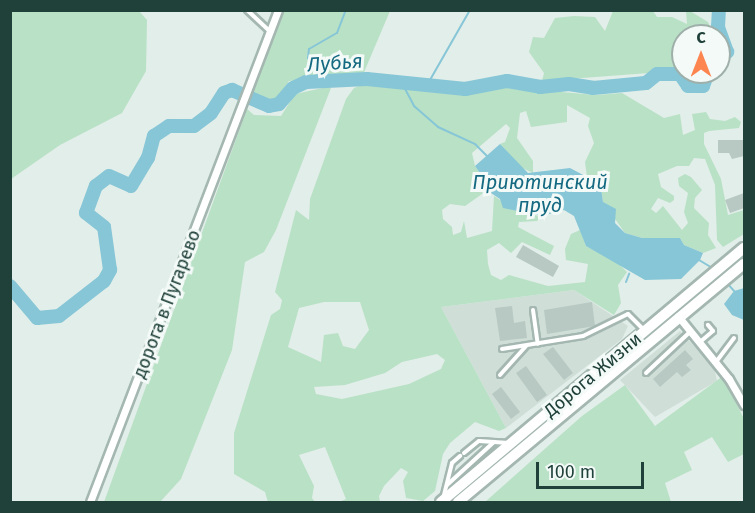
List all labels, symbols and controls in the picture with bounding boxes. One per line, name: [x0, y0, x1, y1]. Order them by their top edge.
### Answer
north arrow: [671, 24, 731, 84]
text: С: [696, 28, 706, 47]
water label: Лубья: [307, 49, 363, 77]
water label: Приютинский пруд: [472, 170, 608, 217]
street label: дорога в Пугарево: [129, 227, 205, 381]
street label: Дорога Жизни: [540, 328, 646, 422]
scale bar: [539, 450, 647, 488]
text: 100 m: [547, 461, 595, 483]

